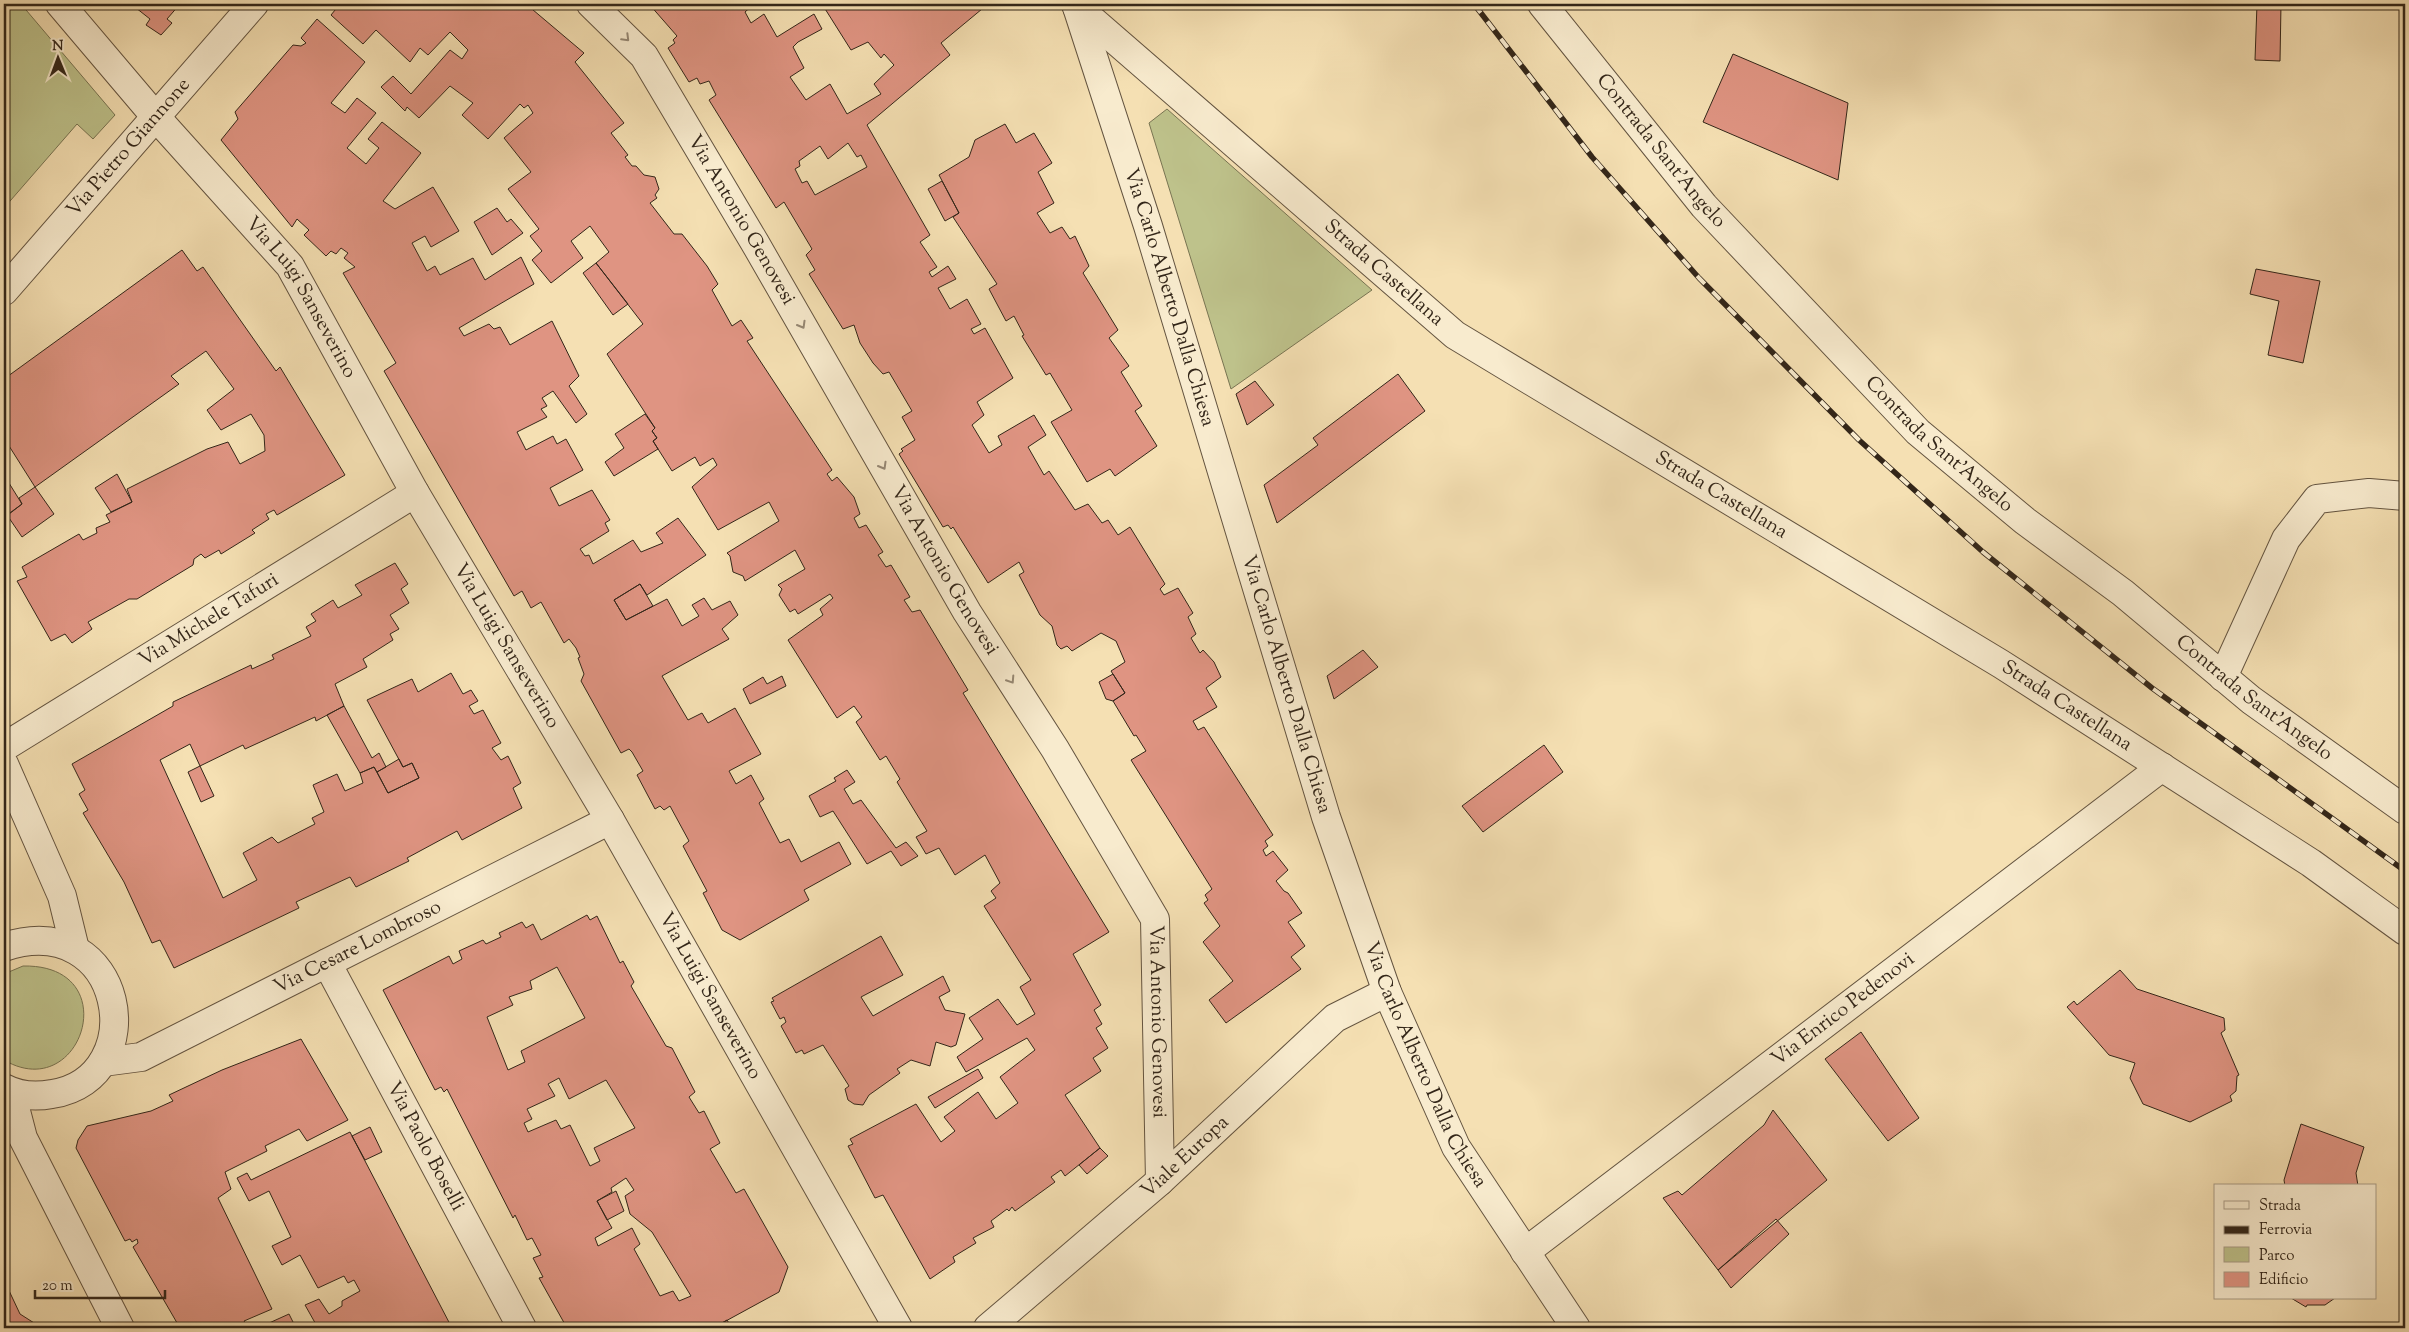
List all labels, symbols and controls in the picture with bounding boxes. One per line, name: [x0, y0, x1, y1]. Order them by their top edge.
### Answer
north arrow: [32, 32, 82, 82]
one-way arrow: [620, 32, 629, 41]
text: N: [52, 37, 64, 57]
street label: Contrada Sant'Angelo: [1589, 67, 1732, 235]
street label: Via Pietro Giannone: [60, 72, 198, 224]
street label: Via Antonio Genovesi: [680, 130, 802, 311]
street label: Via Carlo Alberto Dalla Chiesa: [1116, 165, 1222, 430]
street label: Via Luigi Sanseverino: [238, 210, 364, 384]
street label: Strada Castellana: [1317, 213, 1450, 333]
one-way arrow: [796, 319, 806, 328]
street label: Contrada Sant'Angelo: [1858, 370, 2019, 520]
street label: Strada Castellana: [1649, 444, 1793, 547]
one-way arrow: [877, 460, 887, 469]
street label: Via Antonio Genovesi: [883, 480, 1006, 661]
street label: Via Carlo Alberto Dalla Chiesa: [1233, 552, 1339, 817]
street label: Via Luigi Sanseverino: [446, 558, 567, 734]
street label: Via Michele Tafuri: [133, 566, 285, 675]
street label: Contrada Sant'Angelo: [2169, 628, 2339, 768]
street label: Strada Castellana: [1996, 653, 2138, 759]
one-way arrow: [1005, 675, 1014, 684]
street label: Via Cesare Lombroso: [269, 893, 447, 1002]
street label: Via Luigi Sanseverino: [651, 907, 769, 1085]
street label: Via Antonio Genovesi: [1141, 925, 1173, 1119]
street label: Via Carlo Alberto Dalla Chiesa: [1356, 938, 1494, 1194]
street label: Via Enrico Pedenovi: [1765, 945, 1921, 1074]
street label: Via Paolo Boselli: [379, 1077, 472, 1217]
street label: Viale Europa: [1135, 1109, 1236, 1206]
legend: [2214, 1184, 2376, 1300]
text: Strada: [2259, 1196, 2301, 1217]
text: Ferrovia: [2259, 1220, 2312, 1241]
text: Parco: [2259, 1246, 2295, 1267]
scale bar: [35, 1267, 165, 1299]
text: Edificio: [2259, 1270, 2308, 1291]
text: 20 m: [42, 1276, 73, 1297]

